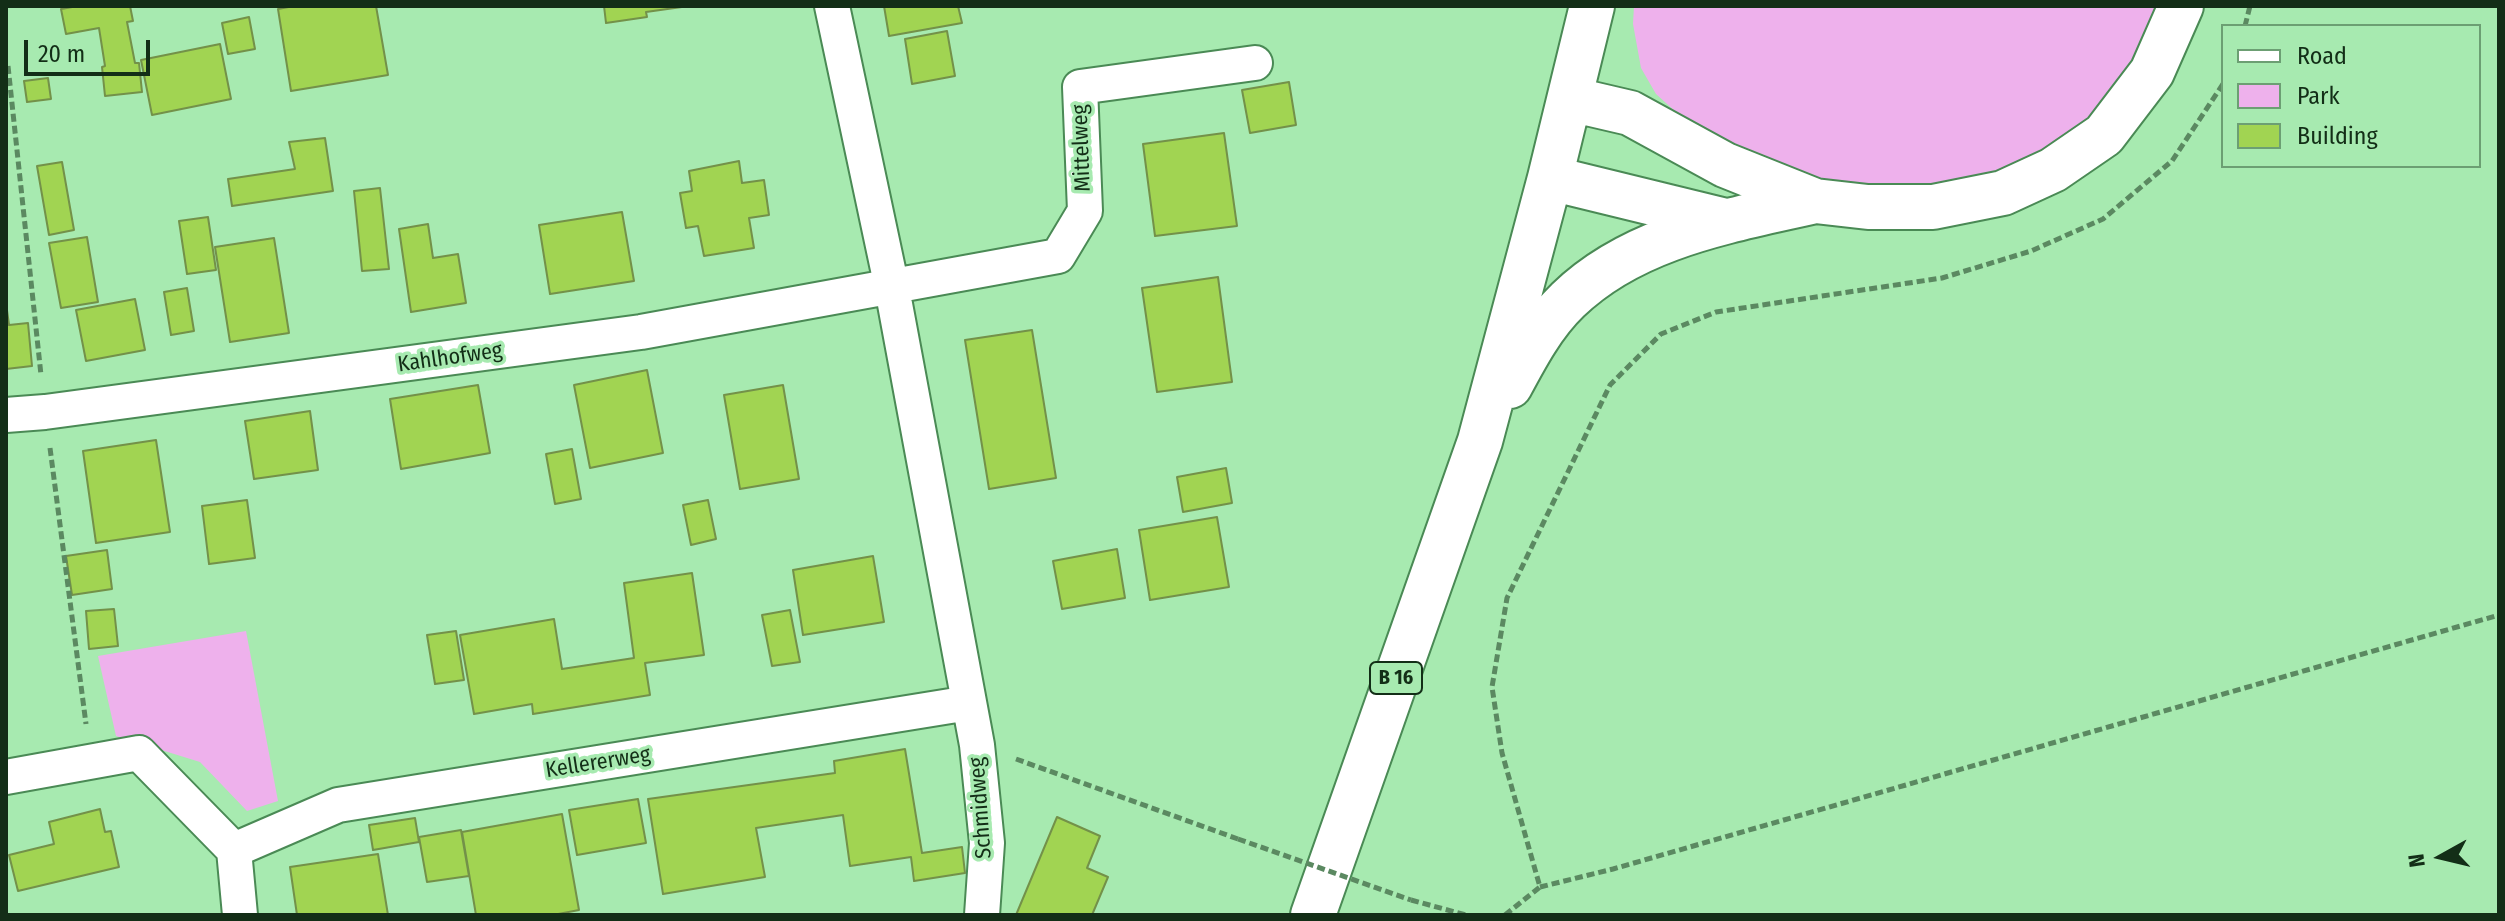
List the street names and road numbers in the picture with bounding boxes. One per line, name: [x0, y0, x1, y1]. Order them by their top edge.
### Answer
street label: Mittelweg: [1067, 104, 1097, 192]
street label: Kahlhofweg: [396, 338, 504, 378]
road number: B 16: [1370, 662, 1422, 694]
street label: Kellererweg: [544, 742, 652, 784]
street label: Schmidweg: [964, 756, 998, 860]

